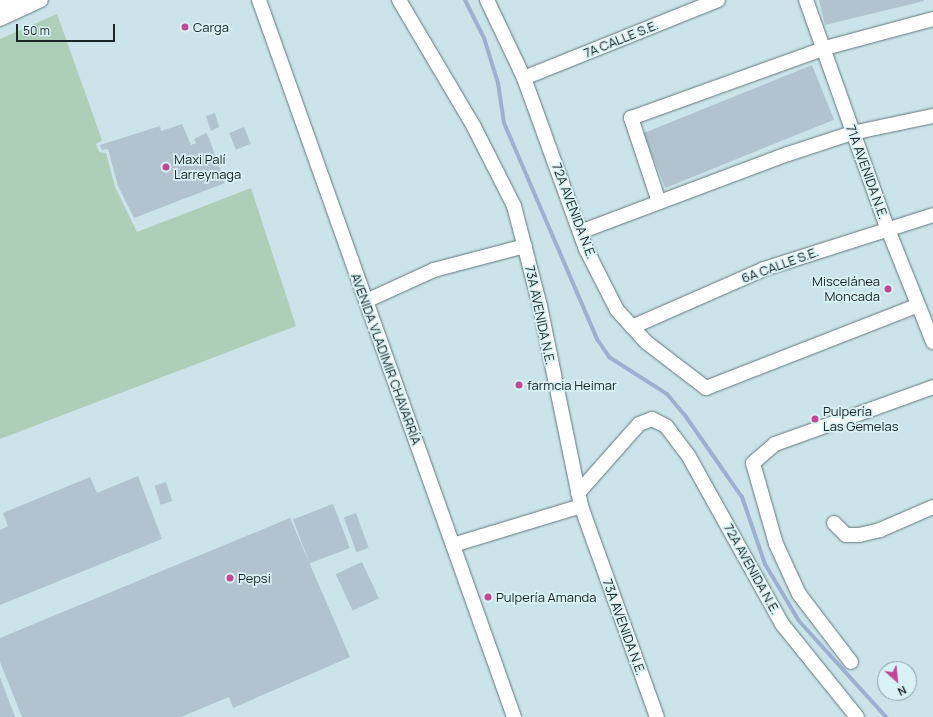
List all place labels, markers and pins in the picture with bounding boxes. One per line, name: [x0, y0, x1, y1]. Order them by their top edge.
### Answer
place label: Carga: [193, 19, 229, 35]
marker: Carga: [180, 22, 190, 32]
place label: Maxi Palí Larreynaga: [174, 152, 241, 183]
marker: Maxi Palí Larreynaga: [161, 162, 171, 172]
place label: Miscelánea Moncada: [812, 274, 880, 305]
marker: Miscelánea Moncada: [883, 284, 893, 294]
place label: farmcia Heimar: [527, 377, 617, 393]
marker: farmcia Heimar: [514, 380, 524, 390]
place label: Pulpería Las Gemelas: [823, 404, 899, 435]
marker: Pulpería Las Gemelas: [810, 414, 820, 424]
place label: Pepsi: [238, 570, 271, 586]
marker: Pepsi: [225, 573, 235, 583]
place label: Pulpería Amanda: [496, 589, 597, 605]
marker: Pulpería Amanda: [483, 592, 493, 602]

